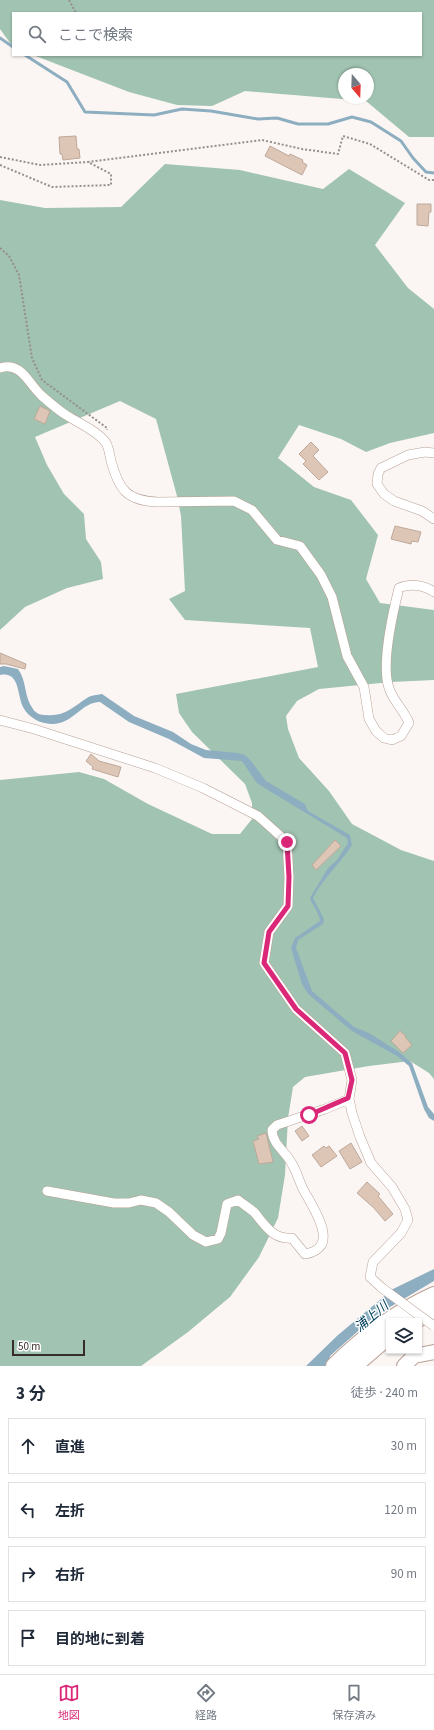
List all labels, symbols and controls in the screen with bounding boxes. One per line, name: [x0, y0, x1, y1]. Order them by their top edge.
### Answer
search box: [12, 12, 422, 56]
icon: search: [26, 23, 48, 45]
text: ここで検索: [58, 25, 133, 46]
north arrow: [338, 68, 374, 104]
route end: [278, 833, 296, 851]
route start: [300, 1106, 318, 1124]
water label: 浦上川: [351, 1296, 394, 1336]
map controls: [386, 1318, 422, 1354]
button: layers: [386, 1318, 422, 1354]
scale bar: [12, 1338, 85, 1357]
text: 50 m: [18, 1339, 40, 1354]
text: 3 分: [16, 1382, 45, 1406]
text: 徒歩 · 240 m: [351, 1384, 418, 1402]
icon: ahead: [17, 1435, 39, 1457]
text: 直進: [55, 1437, 85, 1458]
text: 30 m: [391, 1437, 417, 1455]
icon: left: [17, 1499, 39, 1521]
text: 左折: [55, 1501, 85, 1522]
text: 120 m: [384, 1501, 417, 1519]
icon: right: [17, 1563, 39, 1585]
text: 右折: [55, 1565, 85, 1586]
text: 90 m: [391, 1565, 417, 1583]
icon: arrive: [17, 1627, 39, 1649]
text: 目的地に到着: [55, 1629, 145, 1650]
tab: 地図: [58, 1682, 80, 1723]
tab: 経路: [195, 1682, 217, 1723]
tab: 保存済み: [332, 1682, 376, 1723]

